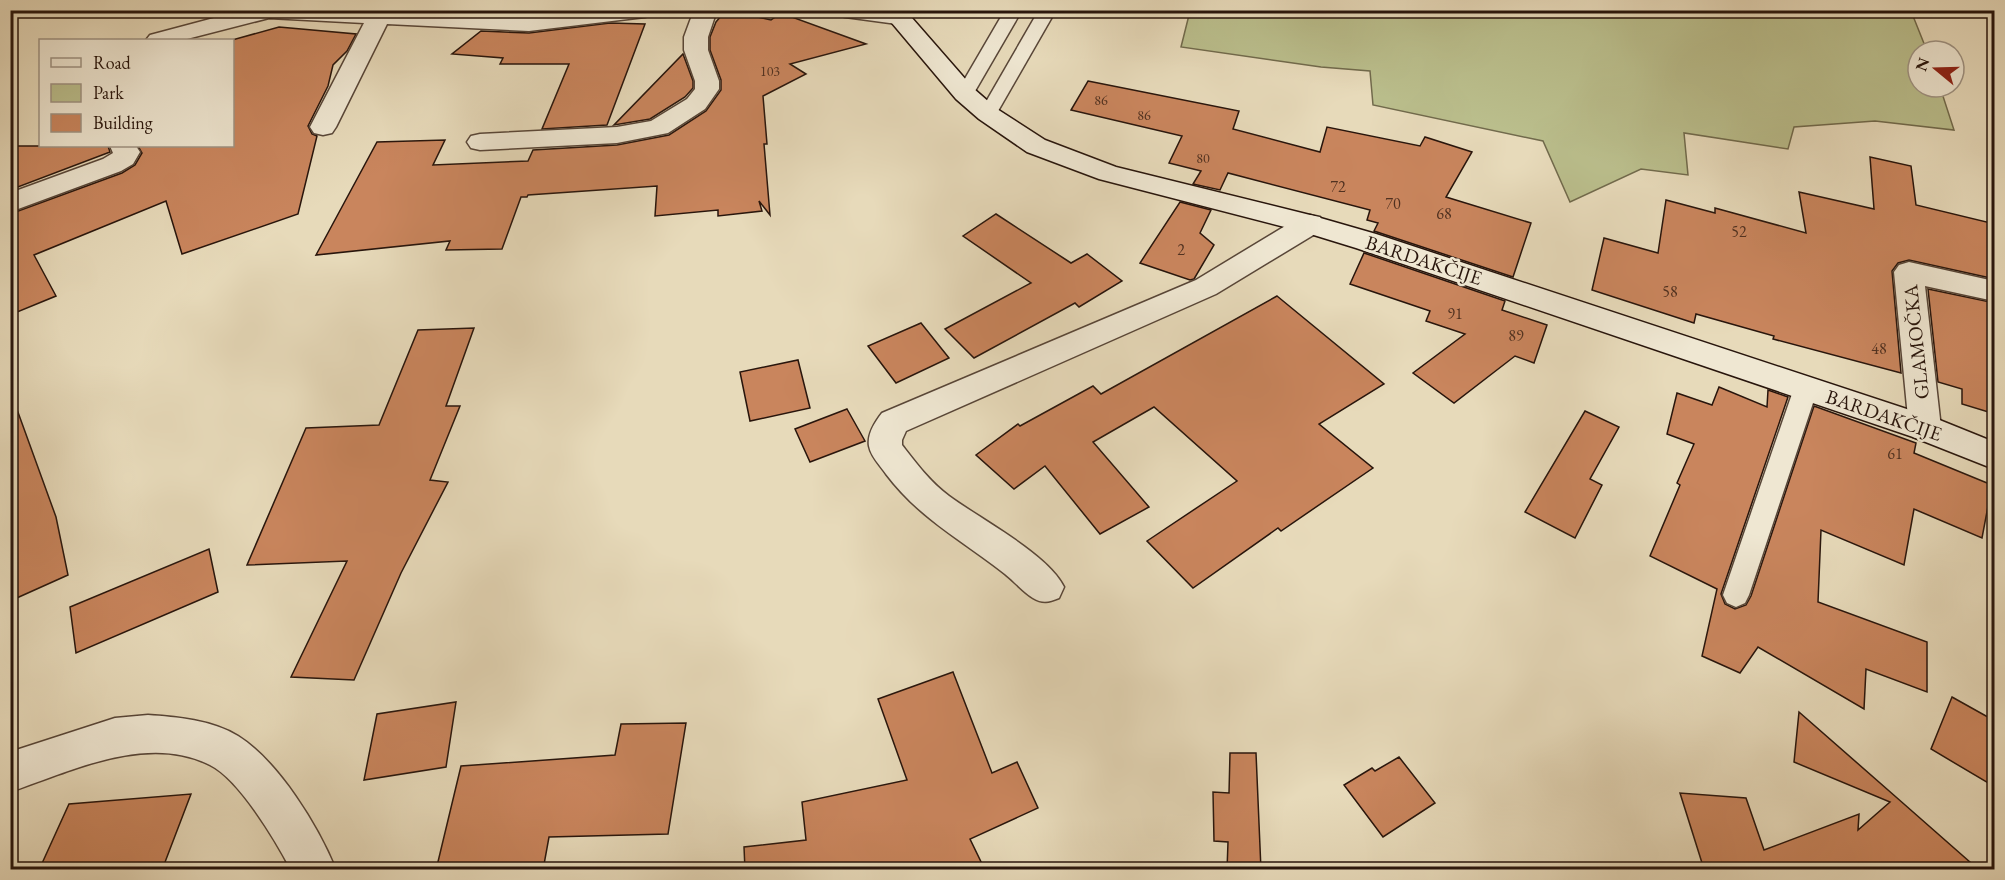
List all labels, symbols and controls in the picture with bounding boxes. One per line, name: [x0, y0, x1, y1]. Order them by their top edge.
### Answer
legend: [39, 39, 234, 147]
north arrow: [1906, 39, 1966, 99]
text: Road: [93, 51, 132, 74]
text: N: [1910, 55, 1934, 74]
house number: 103: [760, 62, 780, 80]
text: Park: [93, 81, 124, 104]
house number: 86: [1094, 91, 1108, 109]
house number: 86: [1137, 106, 1151, 124]
text: Building: [93, 111, 153, 134]
house number: 80: [1196, 149, 1210, 167]
house number: 72: [1330, 176, 1346, 197]
house number: 70: [1385, 193, 1401, 214]
house number: 68: [1436, 203, 1452, 224]
house number: 52: [1731, 221, 1747, 242]
street label: BARDAKČIJE: [1363, 229, 1485, 291]
house number: 2: [1177, 239, 1185, 260]
house number: 58: [1662, 281, 1678, 302]
street label: GLAMOČKA: [1897, 283, 1935, 401]
house number: 91: [1447, 303, 1463, 324]
house number: 89: [1508, 325, 1524, 346]
house number: 48: [1871, 338, 1887, 359]
street label: BARDAKČIJE: [1823, 383, 1945, 447]
house number: 61: [1887, 443, 1903, 464]

